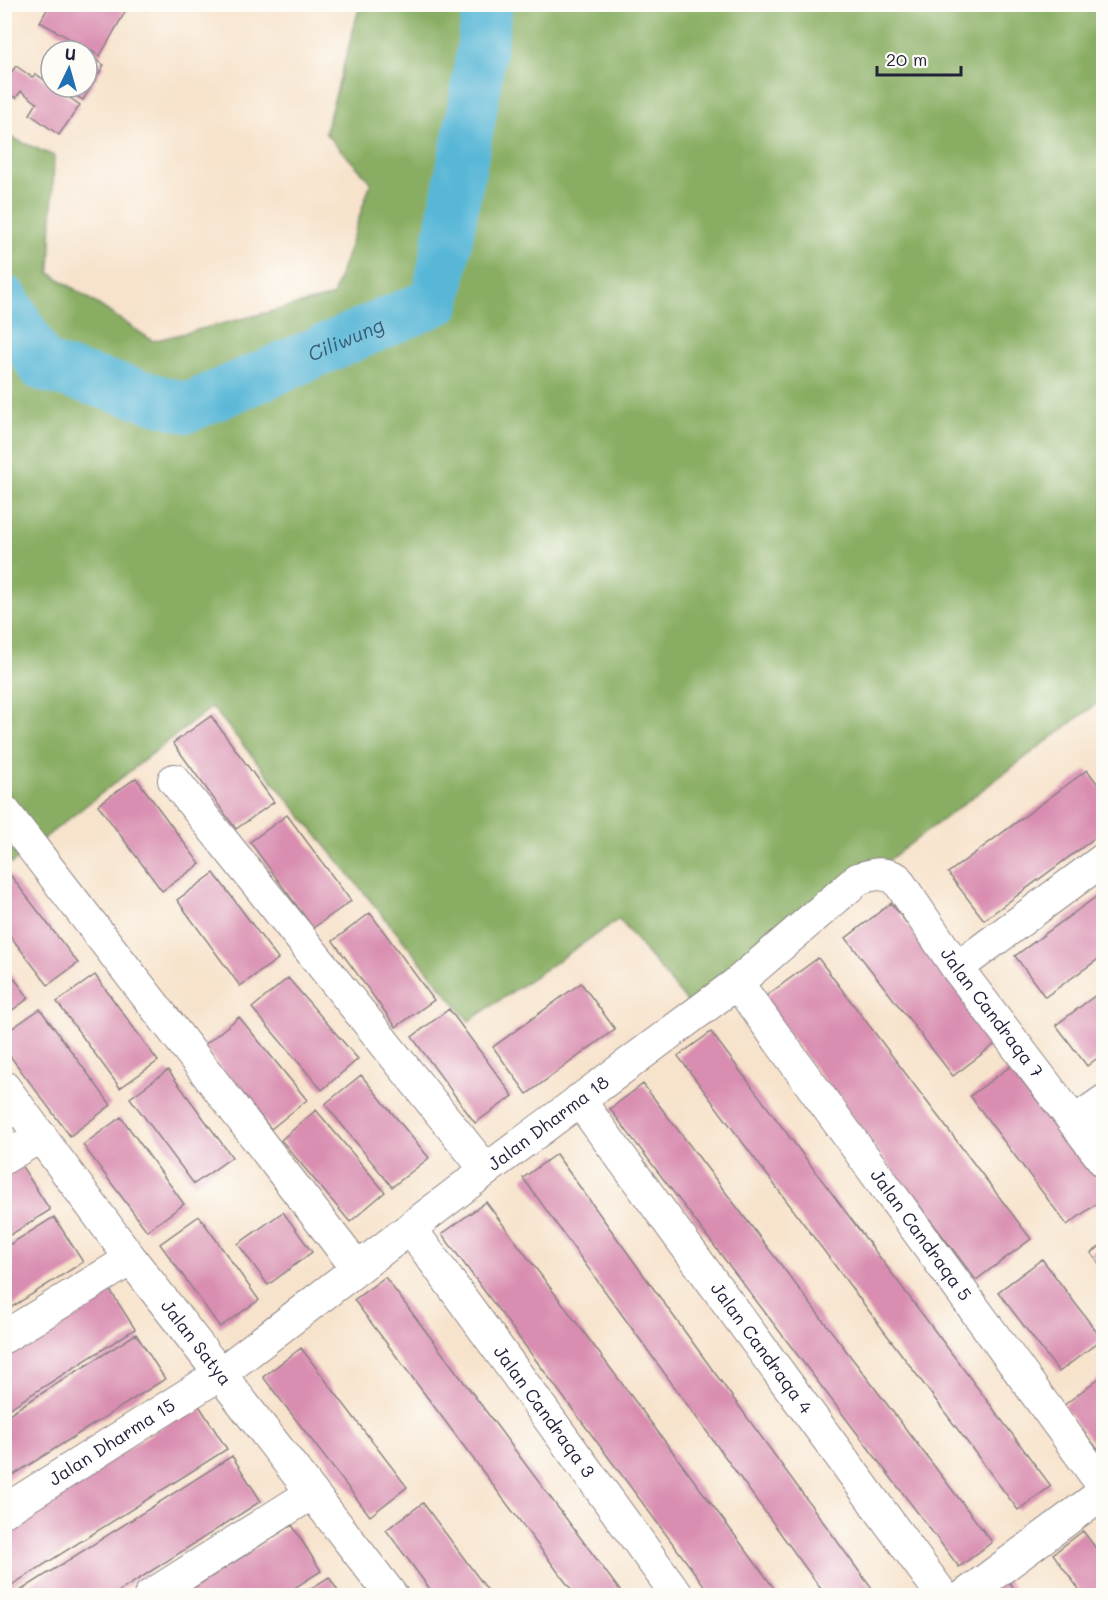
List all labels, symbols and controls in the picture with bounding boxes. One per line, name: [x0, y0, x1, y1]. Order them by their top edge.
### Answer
north arrow: [39, 39, 99, 99]
scale bar: [877, 39, 961, 77]
text: U: [64, 43, 77, 65]
text: 20 m: [886, 47, 927, 71]
water label: Ciliwung: [303, 311, 388, 367]
street label: Jalan Candraqa 7: [936, 943, 1049, 1082]
street label: Jalan Dharma 18: [482, 1069, 614, 1176]
street label: Jalan Candraqa 5: [865, 1164, 977, 1305]
street label: Jalan Candraqa 4: [706, 1277, 819, 1419]
street label: Jalan Satya: [156, 1294, 238, 1390]
street label: Jalan Candraqa 3: [489, 1340, 601, 1482]
street label: Jalan Dharma 15: [44, 1393, 179, 1491]

